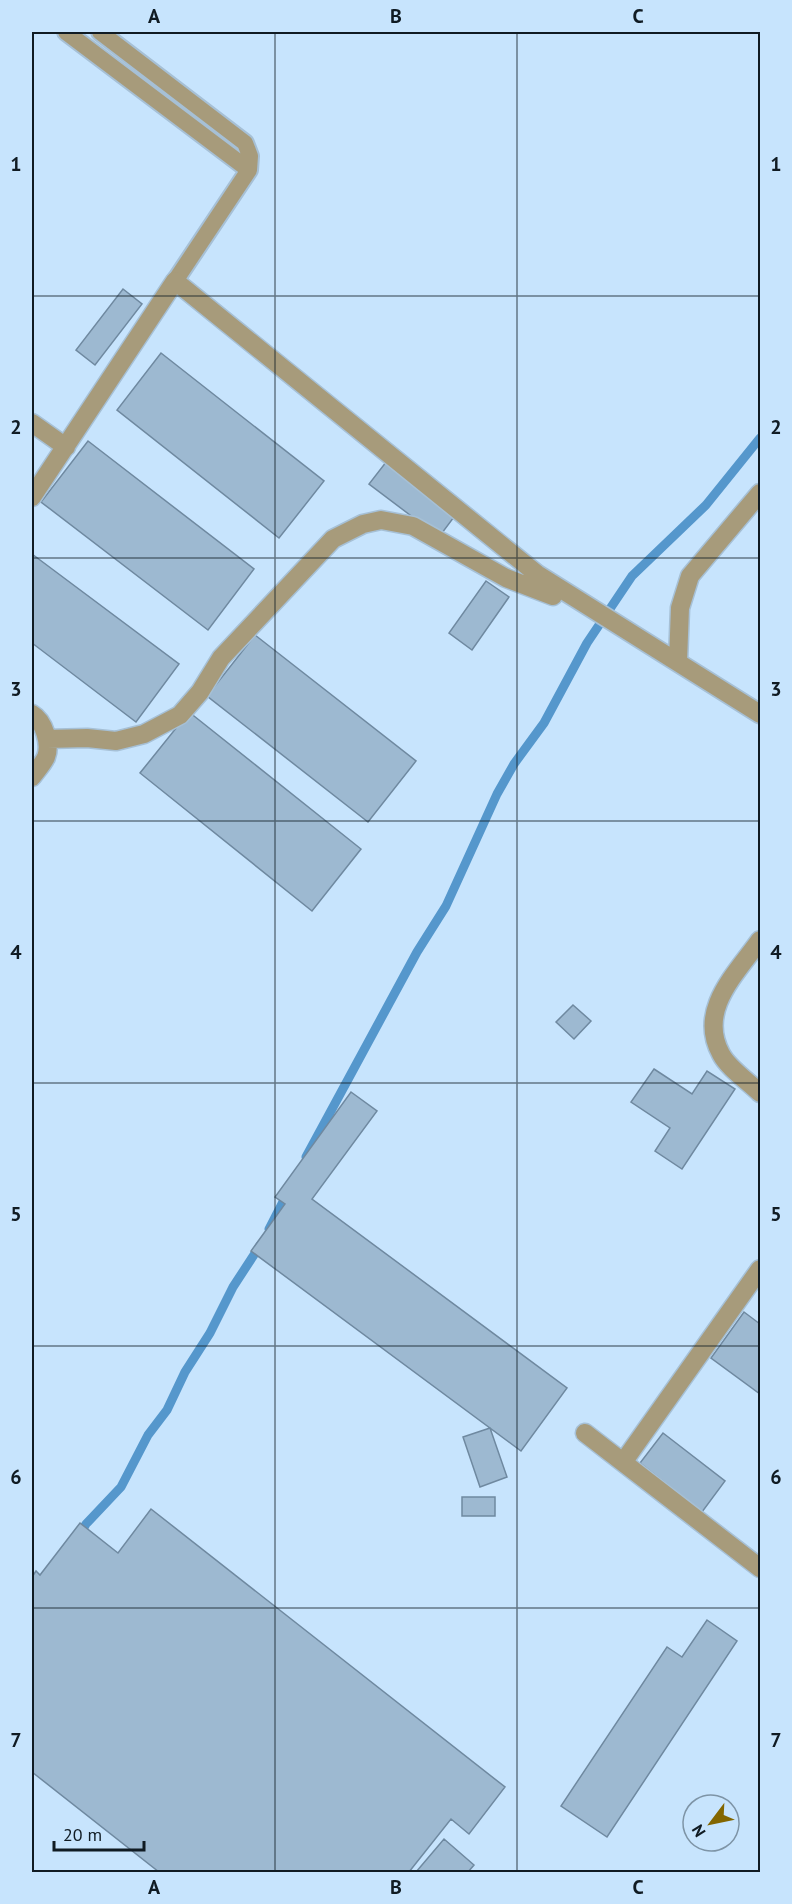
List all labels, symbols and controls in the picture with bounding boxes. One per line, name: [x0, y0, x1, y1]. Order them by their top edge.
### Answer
text: A: [148, 3, 161, 29]
text: B: [390, 3, 402, 29]
text: C: [632, 3, 644, 29]
text: 1: [10, 151, 22, 177]
text: 1: [770, 151, 782, 177]
text: 2: [10, 414, 22, 440]
text: 2: [770, 414, 782, 440]
text: 3: [10, 676, 22, 702]
text: 3: [770, 676, 782, 702]
text: 4: [10, 939, 22, 965]
text: 4: [770, 939, 782, 965]
text: 5: [10, 1201, 22, 1227]
text: 5: [770, 1201, 782, 1227]
text: 6: [10, 1464, 22, 1490]
text: 6: [770, 1464, 782, 1490]
text: 7: [10, 1727, 22, 1753]
text: 7: [770, 1727, 782, 1753]
north arrow: [681, 1793, 741, 1853]
scale bar: [54, 1814, 144, 1852]
text: N: [687, 1821, 710, 1841]
text: 20 m: [63, 1823, 102, 1846]
text: A: [148, 1874, 161, 1900]
text: B: [390, 1874, 402, 1900]
text: C: [632, 1874, 644, 1900]

